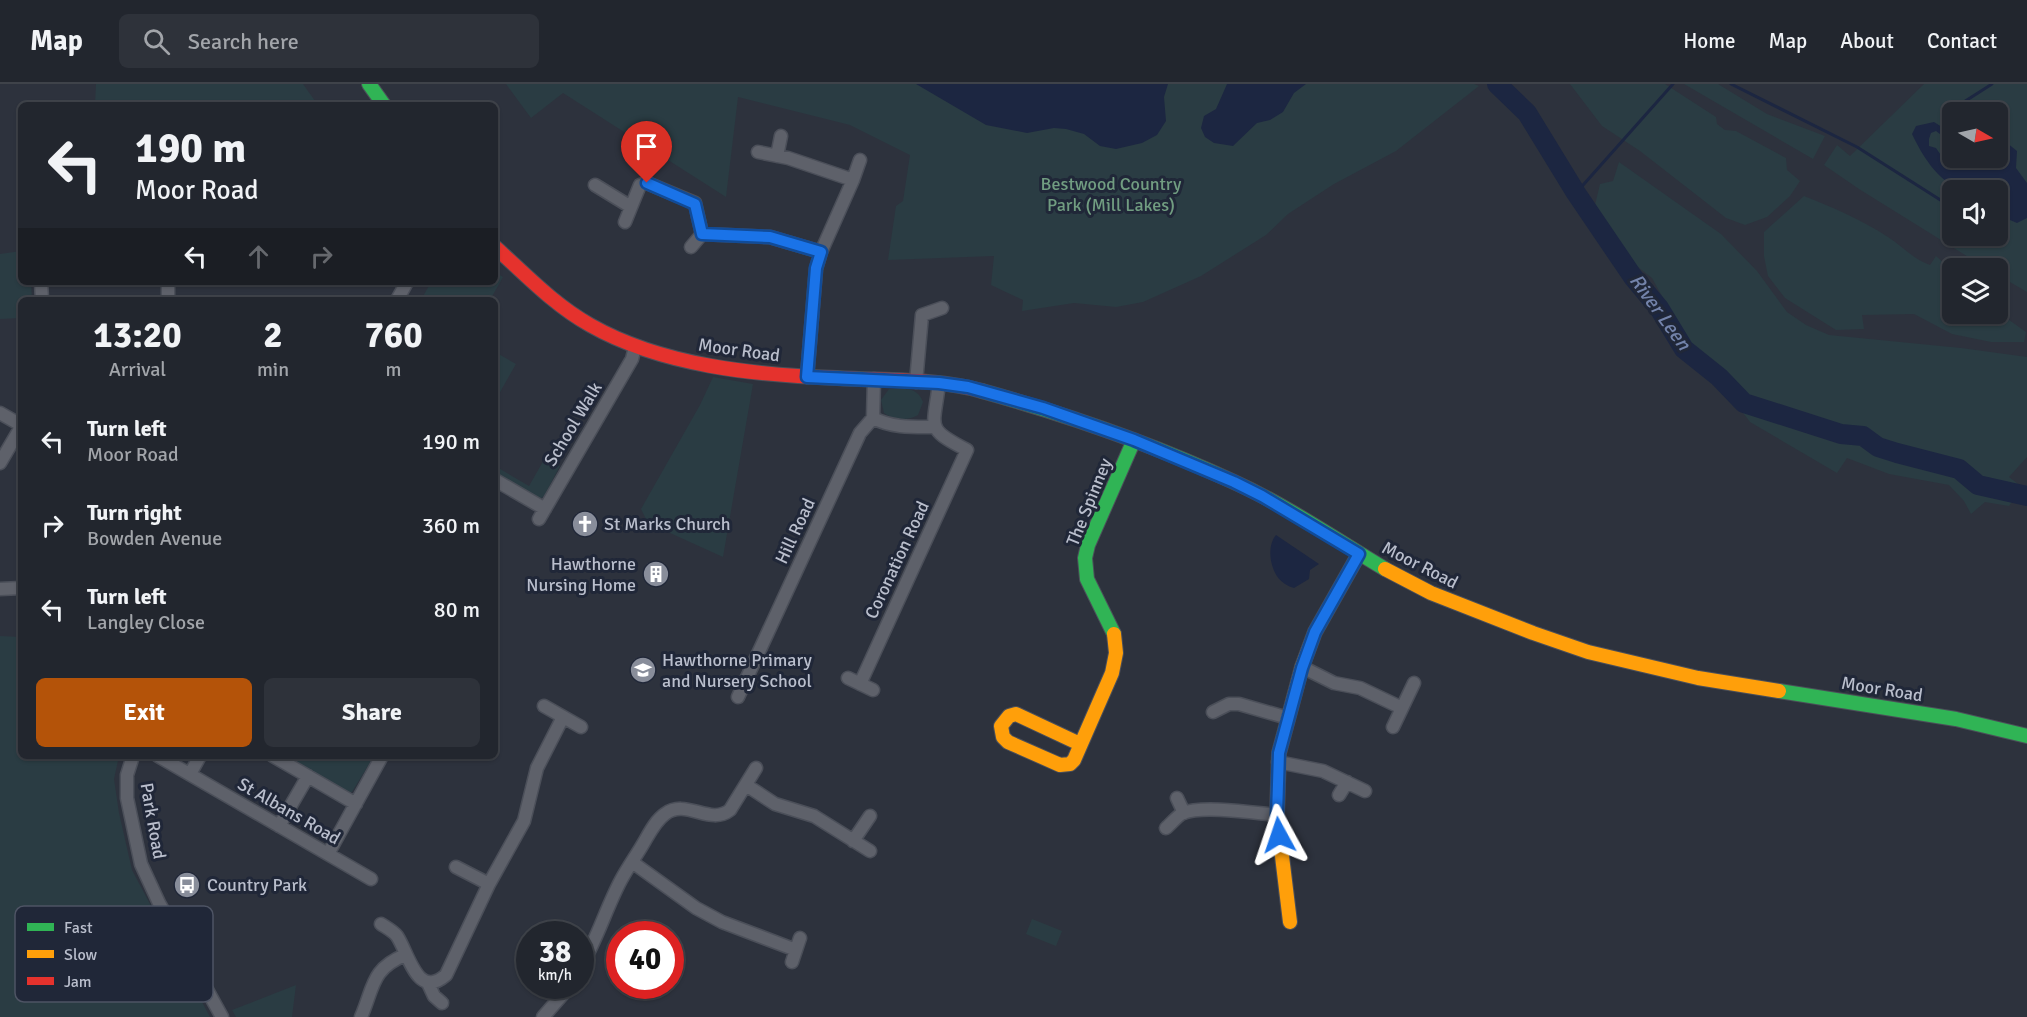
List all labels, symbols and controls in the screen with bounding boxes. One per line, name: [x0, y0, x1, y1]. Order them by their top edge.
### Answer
search box: [119, 14, 539, 68]
text: Map: [30, 24, 83, 58]
icon: search: [140, 25, 173, 58]
text: Search here: [188, 28, 299, 55]
text: Home: [1683, 28, 1736, 54]
text: Map: [1769, 28, 1807, 54]
text: About: [1840, 28, 1894, 54]
text: Contact: [1927, 28, 1997, 54]
north arrow: [1942, 102, 2008, 168]
map controls: [1942, 102, 2008, 324]
pin: [621, 121, 672, 183]
text: 190 m: [135, 123, 246, 174]
icon: left: [36, 126, 114, 204]
icon: arrive: [630, 130, 663, 163]
park label: Bestwood Country Park (Mill Lakes): [1041, 173, 1182, 216]
text: Moor Road: [135, 174, 259, 207]
button: sound: [1942, 180, 2008, 246]
icon: left: [179, 240, 212, 273]
icon: ahead: [242, 240, 275, 273]
icon: right: [305, 240, 338, 273]
button: layers: [1942, 258, 2008, 324]
water label: River Leen: [1624, 269, 1697, 356]
text: 13:20: [93, 313, 182, 358]
text: 2: [263, 313, 283, 358]
text: 760: [364, 313, 423, 358]
street label: Moor Road: [697, 333, 781, 367]
text: Arrival: [109, 357, 166, 382]
text: min: [257, 357, 289, 382]
text: m: [386, 357, 402, 382]
street label: School Walk: [539, 378, 607, 470]
text: Turn left: [87, 415, 167, 442]
icon: left: [36, 425, 69, 458]
text: 190 m: [422, 428, 480, 455]
text: Moor Road: [87, 442, 179, 467]
street label: The Spinney: [1061, 454, 1117, 549]
street label: Hill Road: [770, 495, 820, 567]
street label: Coronation Road: [860, 498, 934, 622]
text: Turn right: [87, 499, 182, 526]
icon: right: [36, 509, 69, 542]
church icon: St Marks Church: [570, 509, 600, 539]
text: 360 m: [422, 512, 480, 539]
place label: St Marks Church: [604, 513, 731, 535]
text: Bowden Avenue: [87, 526, 222, 551]
street label: Moor Road: [1378, 537, 1462, 593]
place label: Hawthorne Nursing Home: [526, 553, 636, 596]
building icon: Hawthorne Nursing Home: [641, 559, 671, 589]
text: Turn left: [87, 583, 167, 610]
icon: left: [36, 593, 69, 626]
text: 80 m: [434, 596, 480, 623]
text: Langley Close: [87, 610, 205, 635]
place label: Hawthorne Primary and Nursery School: [662, 649, 813, 692]
school or university icon: Hawthorne Primary and Nursery School: [628, 655, 658, 685]
street label: Moor Road: [1840, 672, 1924, 706]
button: Exit: [36, 678, 252, 747]
button: Share: [264, 678, 480, 747]
street label: St Albans Road: [234, 773, 344, 849]
street label: Park Road: [135, 781, 171, 861]
position arrow: [1247, 803, 1311, 867]
bus stop icon: Country Park: [172, 870, 202, 900]
place label: Country Park: [207, 874, 307, 896]
legend: [15, 906, 213, 1002]
text: Fast: [64, 918, 93, 938]
speed limit sign: 40: [606, 921, 684, 999]
text: 38: [539, 934, 571, 971]
text: Slow: [64, 945, 98, 965]
text: km/h: [538, 966, 572, 984]
text: Jam: [64, 972, 92, 992]

